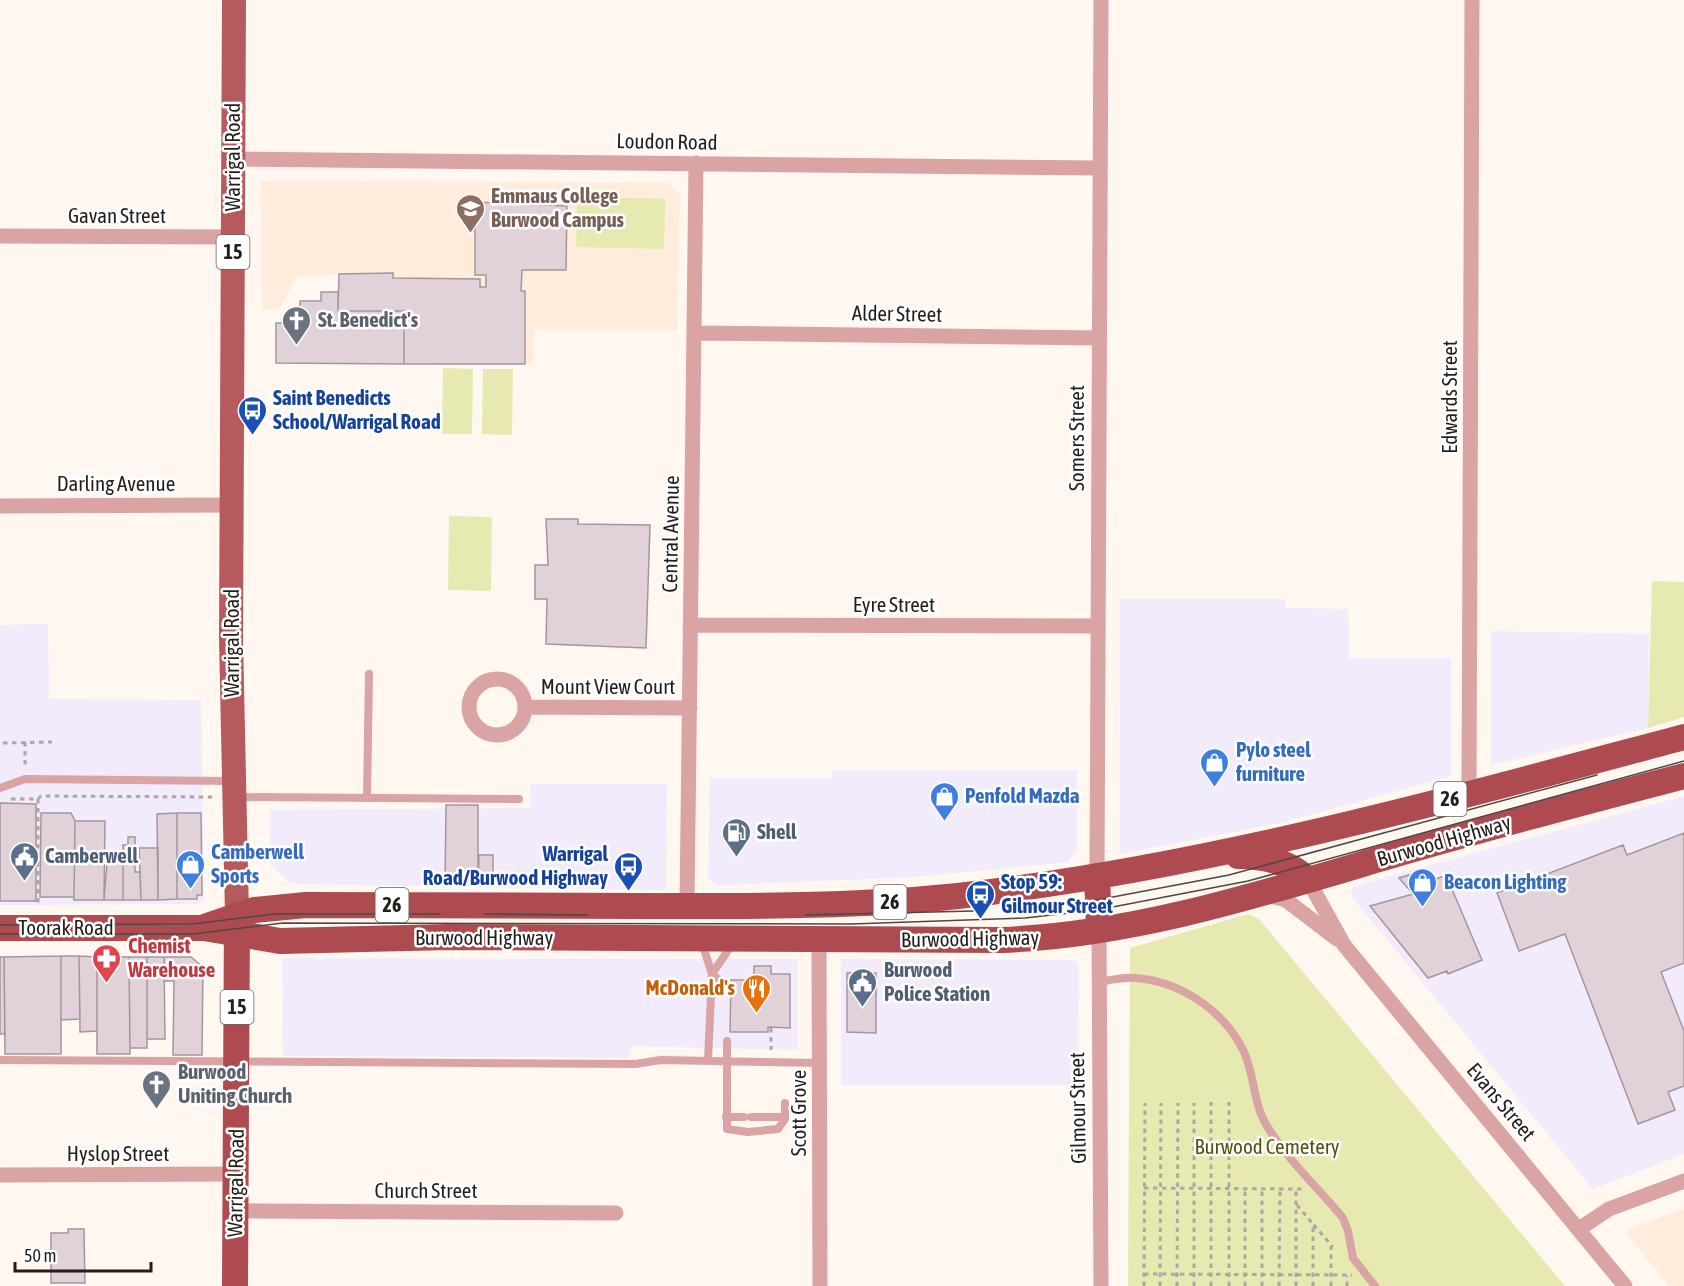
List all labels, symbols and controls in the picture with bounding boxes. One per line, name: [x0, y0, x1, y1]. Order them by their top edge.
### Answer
street label: Warrigal Road: [220, 103, 244, 211]
street label: Loudon Road: [616, 128, 718, 154]
place label: Emmaus College Burwood Campus: [491, 183, 625, 231]
school or university icon: Emmaus College Burwood Campus: [454, 192, 486, 234]
street label: Gavan Street: [68, 203, 166, 227]
road number: 15: [216, 235, 250, 269]
street label: Alder Street: [852, 300, 942, 326]
church icon: St. Benedict's: [281, 304, 313, 346]
place label: St. Benedict's: [318, 307, 419, 331]
street label: Edwards Street: [1437, 340, 1461, 454]
place label: Saint Benedicts School/Warrigal Road: [273, 385, 441, 433]
street label: Somers Street: [1064, 385, 1088, 491]
bus stop icon: Saint Benedicts School/Warrigal Road: [236, 394, 268, 436]
street label: Darling Avenue: [57, 471, 175, 495]
street label: Central Avenue: [657, 475, 683, 593]
street label: Warrigal Road: [219, 589, 243, 697]
street label: Eyre Street: [853, 592, 935, 616]
street label: Mount View Court: [541, 674, 675, 698]
place label: Pylo steel furniture: [1235, 737, 1311, 785]
shop icon: Pylo steel furniture: [1199, 746, 1231, 788]
shop icon: Penfold Mazda: [928, 780, 960, 822]
road number: 26: [1434, 782, 1466, 816]
place label: Penfold Mazda: [965, 783, 1080, 807]
street label: Burwood Highway: [1374, 809, 1514, 871]
fuel station icon: Shell: [720, 816, 752, 858]
place label: Shell: [757, 819, 797, 843]
place label: Camberwell Sports: [211, 839, 304, 887]
public building icon: Camberwell: [8, 840, 40, 882]
place label: Warrigal Road/Burwood Highway: [423, 841, 608, 889]
place label: Camberwell: [45, 843, 138, 867]
shop icon: Camberwell Sports: [174, 848, 206, 890]
bus stop icon: Warrigal Road/Burwood Highway: [613, 850, 645, 892]
shop icon: Beacon Lighting: [1407, 866, 1439, 908]
place label: Stop 59: Gilmour Street: [1001, 869, 1113, 917]
place label: Beacon Lighting: [1444, 869, 1567, 893]
bus stop icon: Stop 59: Gilmour Street: [964, 878, 996, 920]
road number: 26: [874, 885, 906, 919]
road number: 26: [376, 888, 408, 922]
street label: Toorak Road: [18, 915, 114, 939]
street label: Burwood Highway: [415, 925, 553, 949]
street label: Burwood Highway: [901, 925, 1040, 951]
place label: Chemist Warehouse: [127, 933, 215, 981]
pharmacy icon: Chemist Warehouse: [91, 942, 123, 984]
place label: Burwood Police Station: [884, 957, 990, 1005]
public building icon: Burwood Police Station: [847, 966, 879, 1008]
restaurant icon: McDonald's: [740, 972, 772, 1014]
place label: McDonald's: [645, 975, 736, 999]
road number: 15: [220, 990, 254, 1024]
street label: Gilmour Street: [1064, 1052, 1090, 1164]
street label: Evans Street: [1462, 1058, 1541, 1145]
place label: Burwood Uniting Church: [178, 1059, 292, 1107]
church icon: Burwood Uniting Church: [141, 1068, 173, 1110]
street label: Scott Grove: [786, 1070, 810, 1156]
street label: Warrigal Road: [222, 1129, 248, 1237]
park label: Burwood Cemetery: [1194, 1134, 1340, 1158]
street label: Hyslop Street: [67, 1141, 169, 1165]
street label: Church Street: [375, 1178, 477, 1202]
scale bar: [15, 1235, 152, 1273]
text: 50 m: [24, 1245, 56, 1266]

